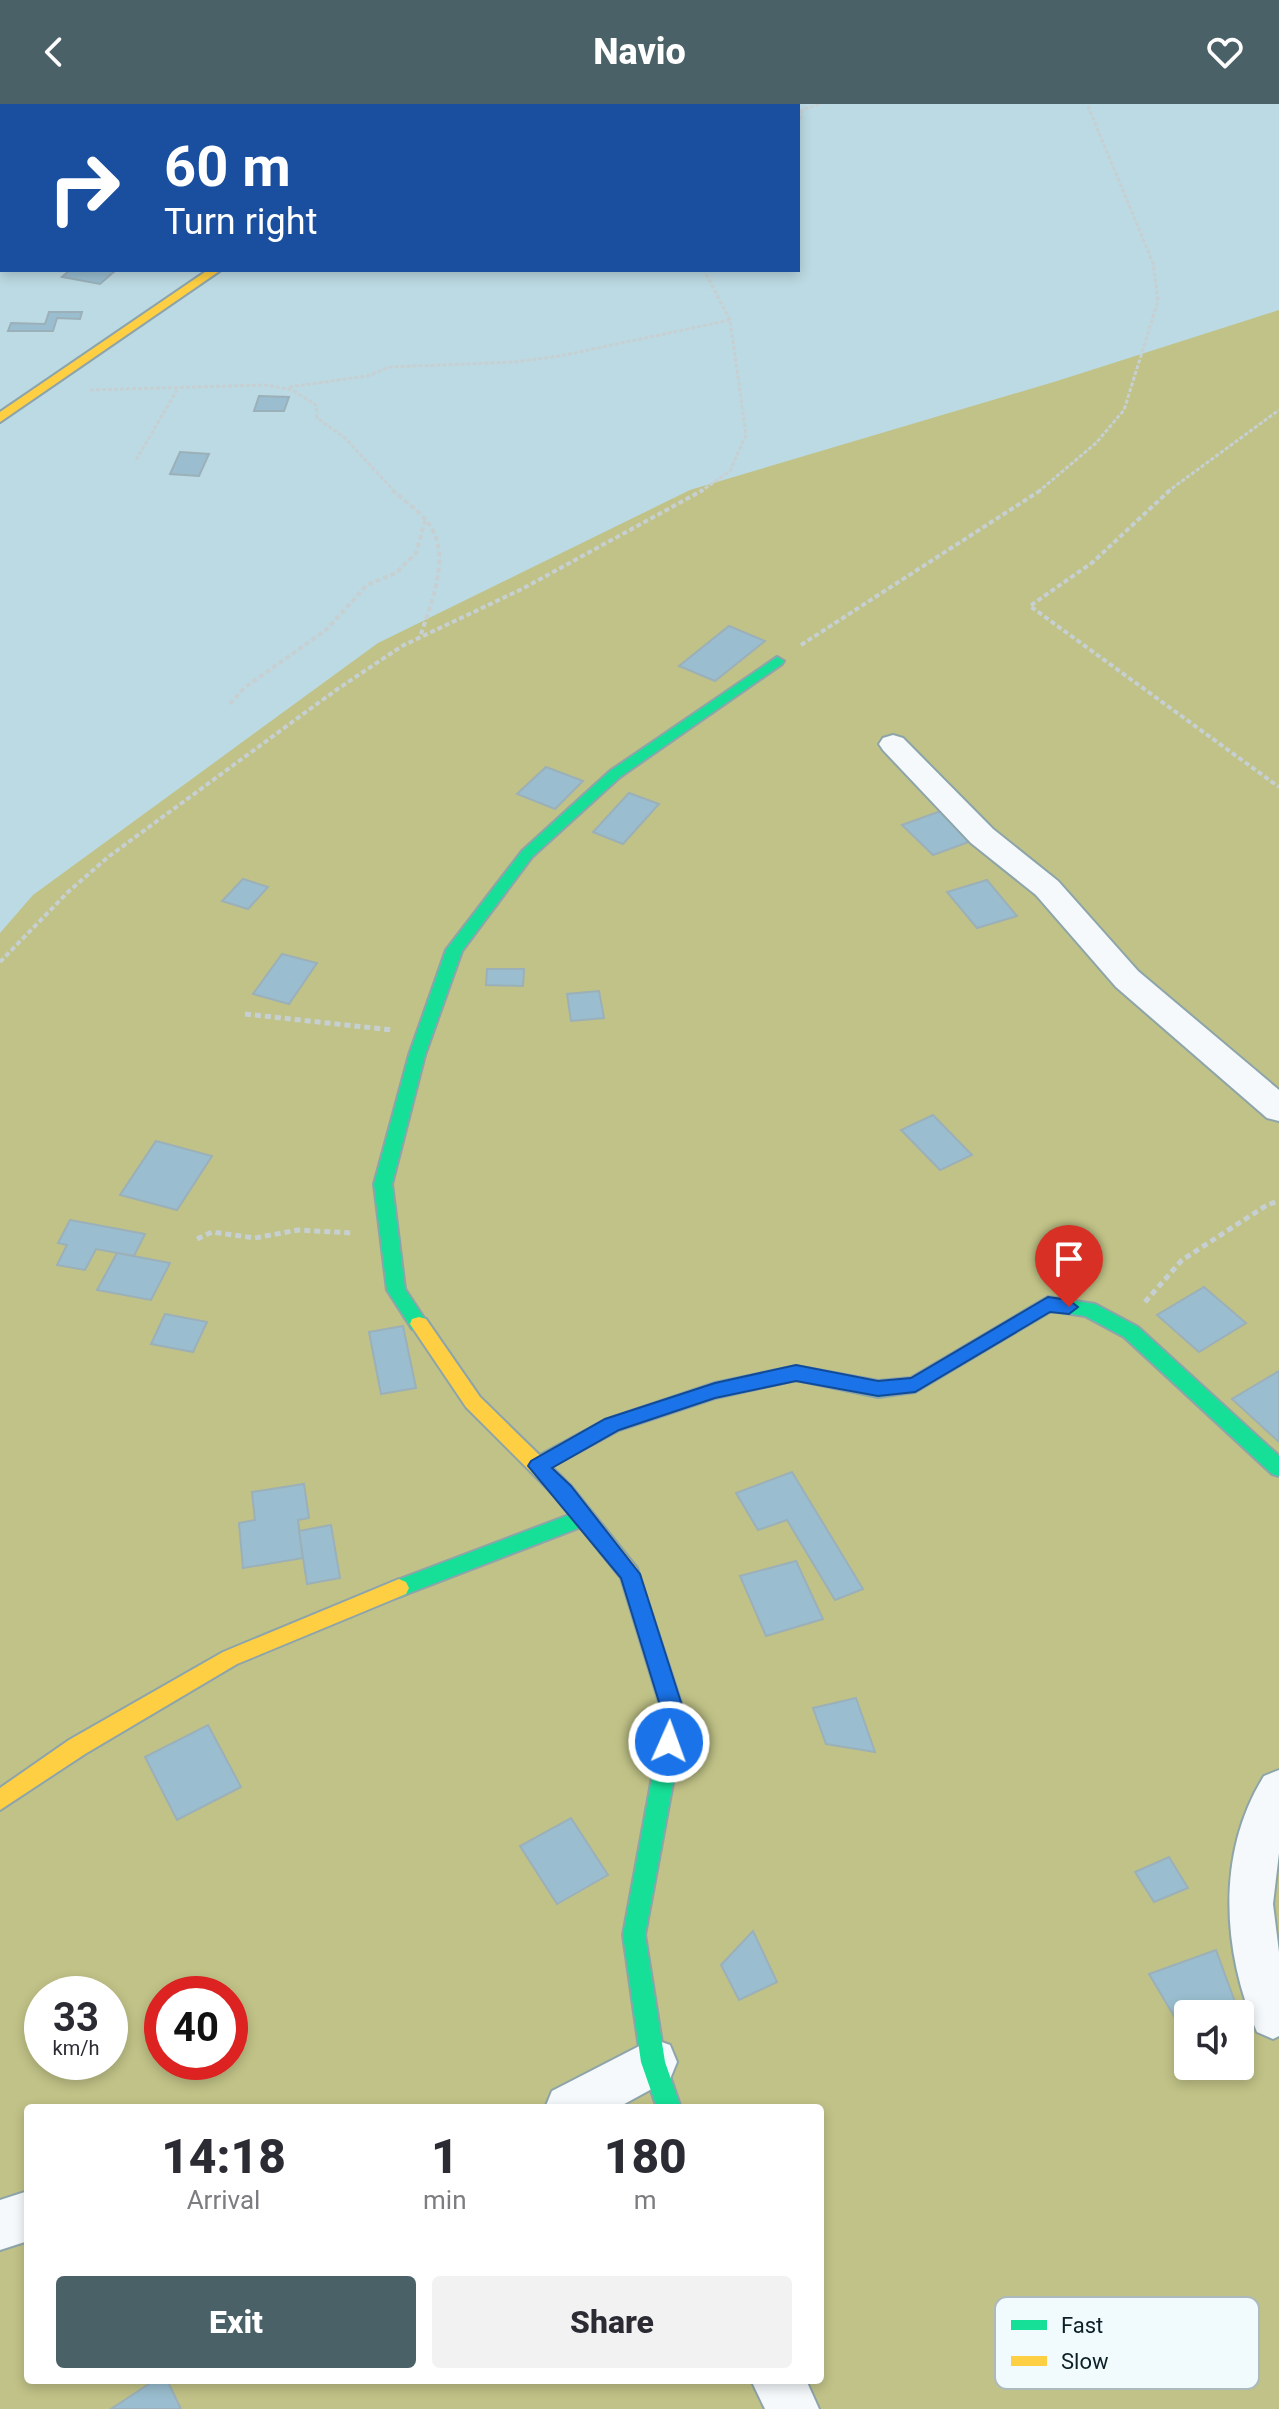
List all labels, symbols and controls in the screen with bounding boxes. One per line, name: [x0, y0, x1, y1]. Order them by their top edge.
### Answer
icon: back: [32, 30, 76, 74]
icon: heart: [1203, 30, 1247, 74]
text: Navio: [593, 31, 686, 73]
text: 60 m: [164, 134, 291, 200]
icon: right: [32, 136, 136, 240]
text: Turn right: [164, 201, 317, 243]
pin: [1035, 1225, 1103, 1307]
icon: arrive: [1047, 1237, 1091, 1281]
position arrow: [627, 1700, 711, 1784]
speed limit sign: 40: [144, 1976, 248, 2080]
text: 33: [53, 1994, 99, 2041]
map controls: [1174, 2000, 1254, 2080]
button: sound: [1174, 2000, 1254, 2080]
text: km/h: [53, 2036, 99, 2060]
text: 14:18: [161, 2128, 286, 2185]
text: 1: [431, 2128, 459, 2185]
text: 180: [604, 2128, 687, 2185]
text: Arrival: [187, 2185, 260, 2215]
text: min: [423, 2185, 467, 2215]
text: m: [634, 2185, 657, 2215]
button: Exit: [56, 2276, 416, 2368]
button: Share: [432, 2276, 792, 2368]
legend: [995, 2297, 1259, 2389]
text: Fast: [1061, 2313, 1103, 2338]
text: Slow: [1061, 2349, 1109, 2374]

